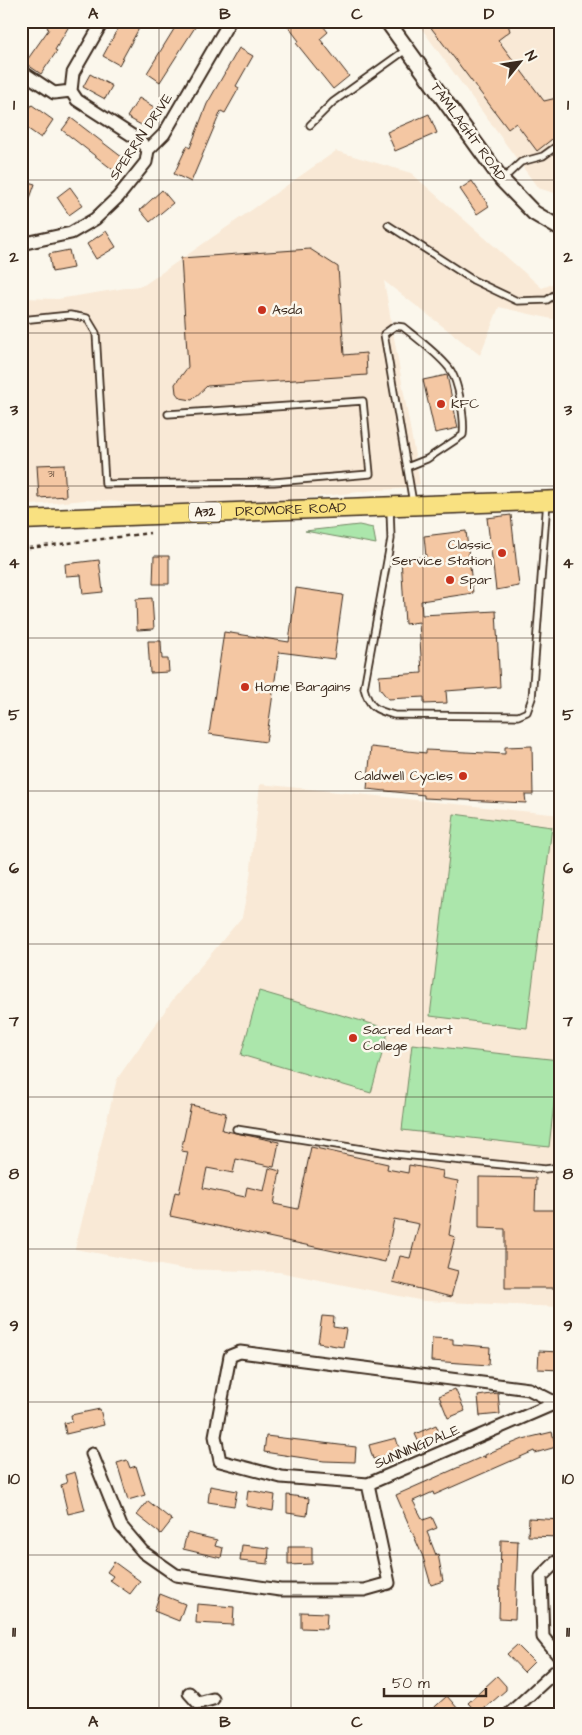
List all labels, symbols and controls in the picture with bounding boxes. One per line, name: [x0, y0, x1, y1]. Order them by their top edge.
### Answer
text: A: [88, 3, 99, 25]
text: B: [219, 3, 231, 25]
text: C: [351, 3, 363, 25]
text: D: [484, 3, 495, 25]
north arrow: [494, 38, 544, 88]
text: N: [520, 47, 541, 65]
street label: TAMLAGHT ROAD: [425, 78, 511, 186]
street label: SPERRIN DRIVE: [104, 89, 178, 184]
text: 1: [13, 94, 16, 116]
text: 1: [567, 94, 570, 116]
text: 2: [8, 246, 19, 268]
text: 2: [562, 246, 573, 268]
place label: Asda: [272, 300, 302, 320]
marker: Asda: [256, 304, 268, 316]
place label: KFC: [451, 394, 479, 414]
marker: KFC: [435, 398, 447, 410]
text: 3: [9, 399, 19, 421]
text: 3: [563, 399, 573, 421]
house number: 31: [47, 466, 55, 481]
street label: DROMORE ROAD: [235, 498, 347, 522]
road number: A32: [189, 502, 221, 522]
place label: Classic Service Station: [392, 535, 492, 571]
marker: Classic Service Station: [496, 547, 508, 559]
text: 4: [9, 552, 20, 574]
text: 4: [563, 552, 574, 574]
place label: Spar: [460, 570, 492, 590]
marker: Spar: [444, 574, 456, 586]
place label: Home Bargains: [255, 677, 351, 697]
marker: Home Bargains: [239, 681, 251, 693]
text: 5: [8, 704, 20, 726]
text: 5: [562, 704, 574, 726]
place label: Caldwell Cycles: [354, 766, 453, 786]
marker: Caldwell Cycles: [457, 770, 469, 782]
text: 6: [9, 857, 19, 879]
text: 6: [563, 857, 573, 879]
text: 7: [8, 1010, 19, 1032]
text: 7: [562, 1010, 573, 1032]
place label: Sacred Heart College: [363, 1020, 453, 1056]
marker: Sacred Heart College: [347, 1032, 359, 1044]
text: 8: [9, 1163, 20, 1185]
text: 8: [563, 1163, 574, 1185]
text: 9: [9, 1315, 19, 1337]
text: 9: [563, 1315, 573, 1337]
street label: SUNNINGDALE: [371, 1420, 463, 1474]
text: 10: [8, 1468, 20, 1490]
text: 10: [562, 1468, 574, 1490]
text: 11: [12, 1621, 17, 1643]
text: 11: [566, 1621, 571, 1643]
scale bar: [384, 1665, 487, 1697]
text: 50 m: [392, 1673, 430, 1694]
text: A: [88, 1711, 99, 1733]
text: B: [219, 1711, 231, 1733]
text: C: [351, 1711, 363, 1733]
text: D: [484, 1711, 495, 1733]

